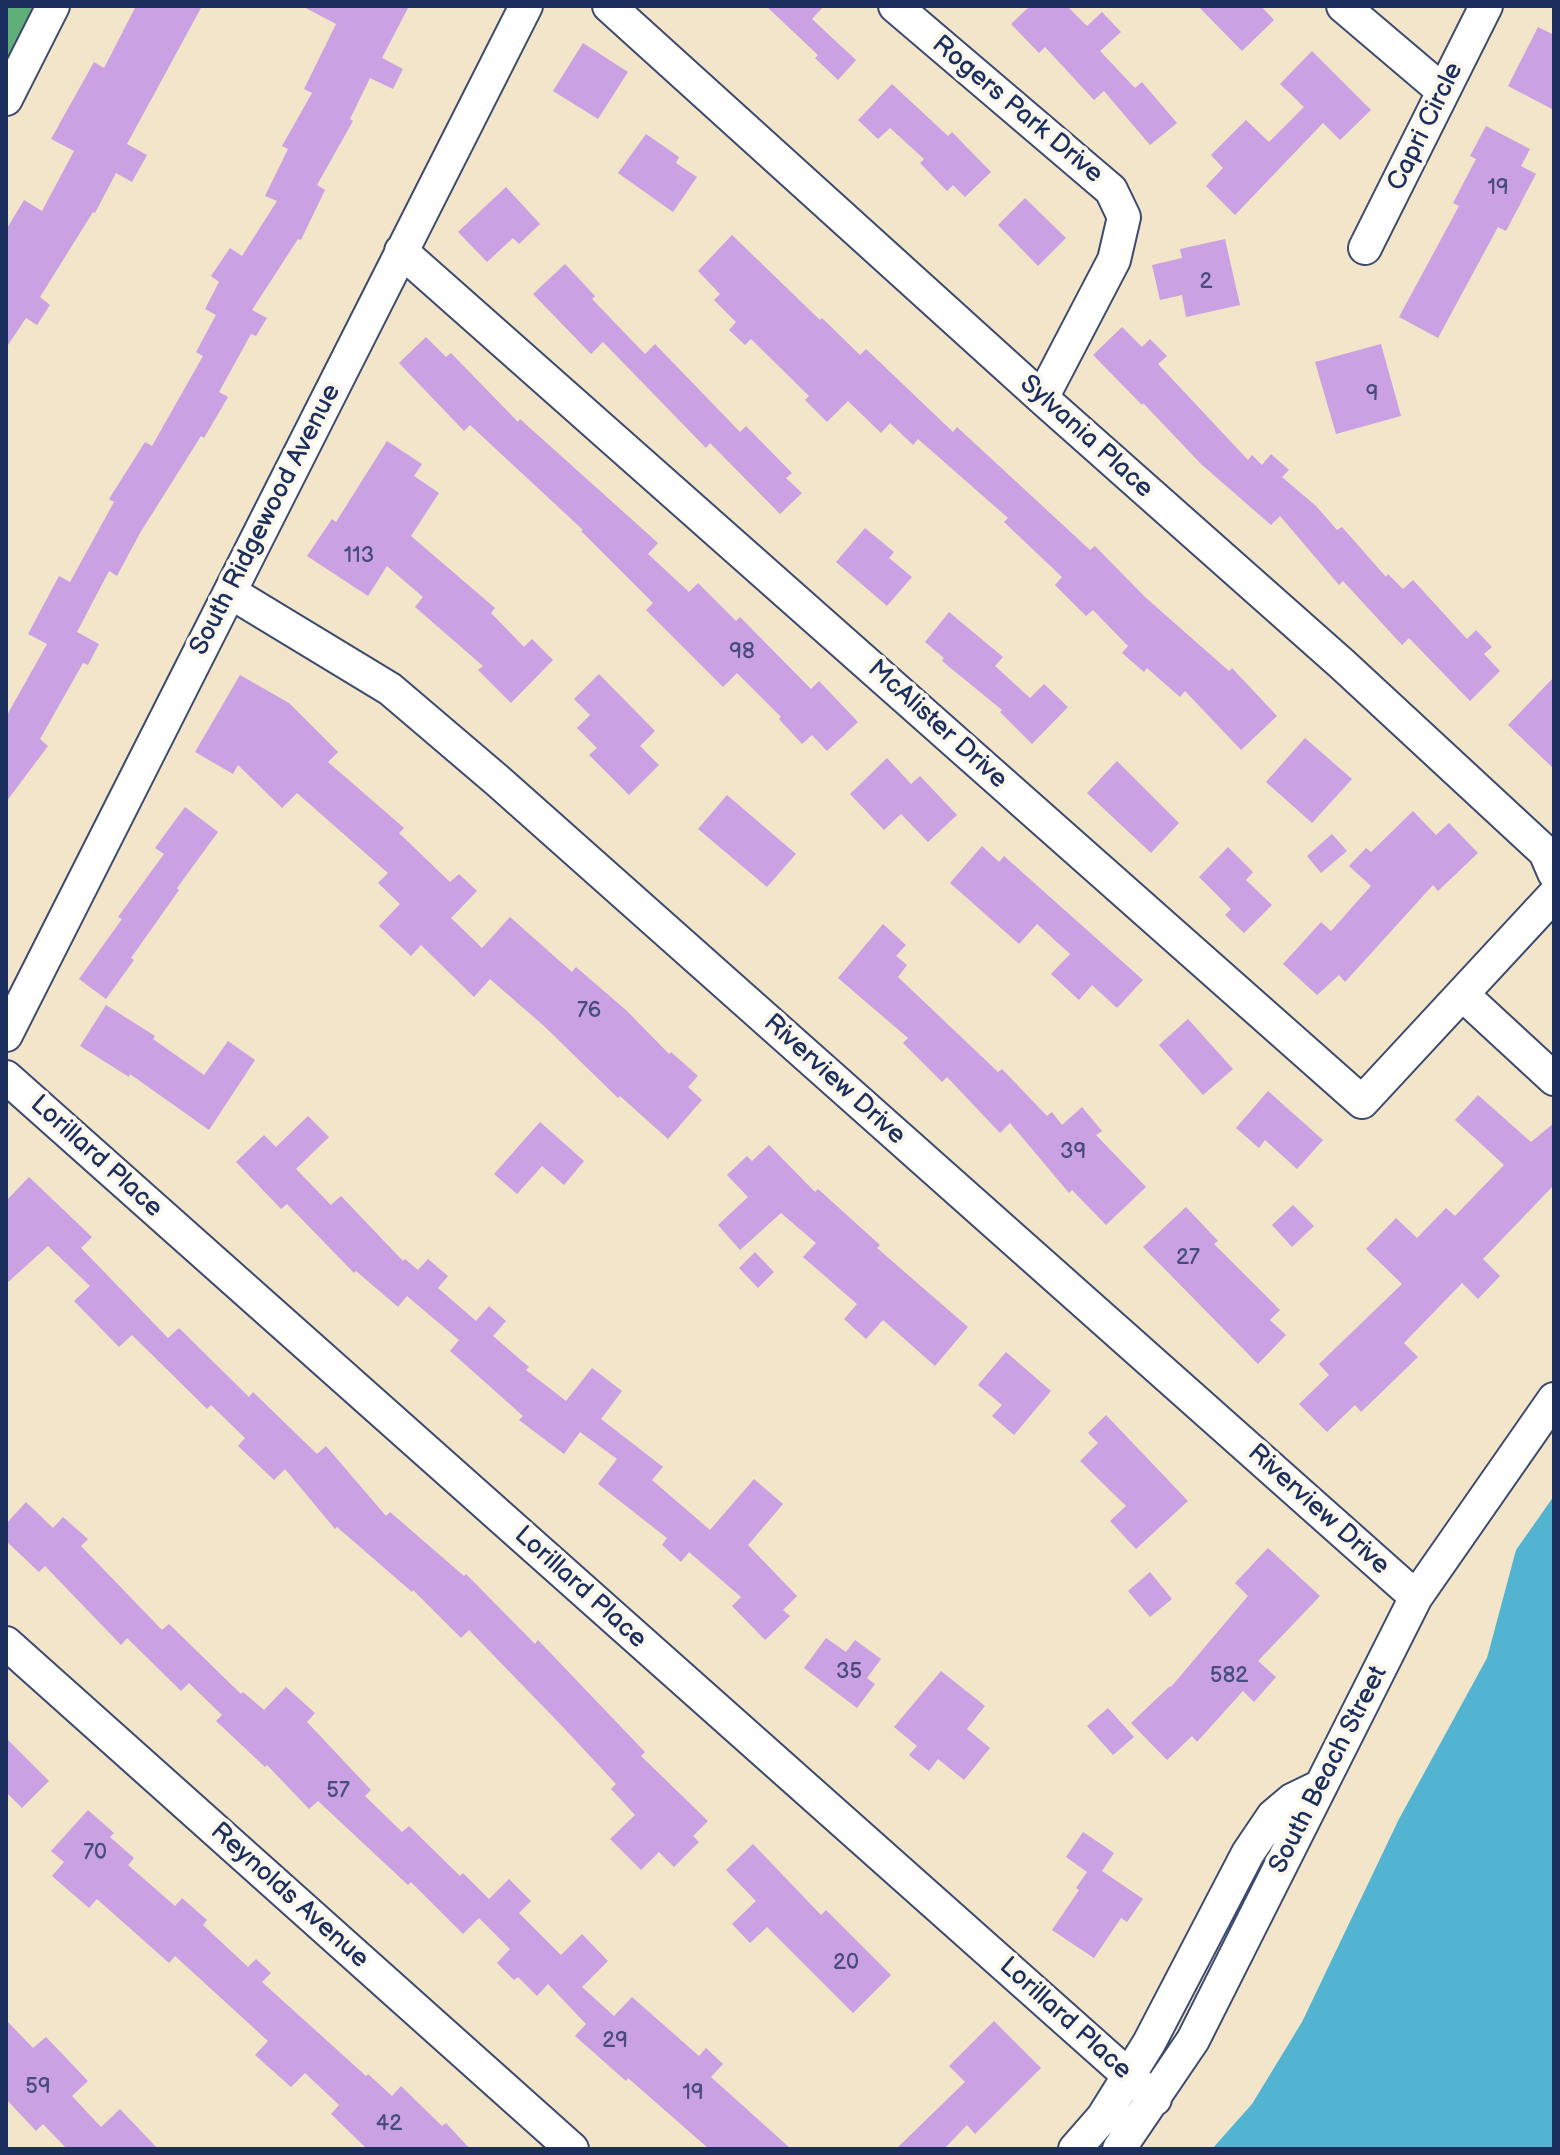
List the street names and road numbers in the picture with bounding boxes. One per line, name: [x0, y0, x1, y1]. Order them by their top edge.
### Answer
street label: Rogers Park Drive: [925, 29, 1109, 191]
street label: Capri Circle: [1381, 58, 1471, 196]
street label: Sylvania Place: [1013, 369, 1159, 505]
street label: South Ridgewood Avenue: [184, 379, 348, 661]
street label: McAlister Drive: [861, 654, 1013, 796]
street label: Riverview Drive: [757, 1008, 911, 1152]
street label: Lorillard Place: [23, 1089, 169, 1225]
street label: Riverview Drive: [1241, 1438, 1395, 1582]
street label: Lorillard Place: [507, 1520, 653, 1656]
street label: South Beach Street: [1263, 1661, 1395, 1879]
street label: Reynolds Avenue: [203, 1817, 375, 1975]
street label: Lorillard Place: [992, 1951, 1138, 2087]

